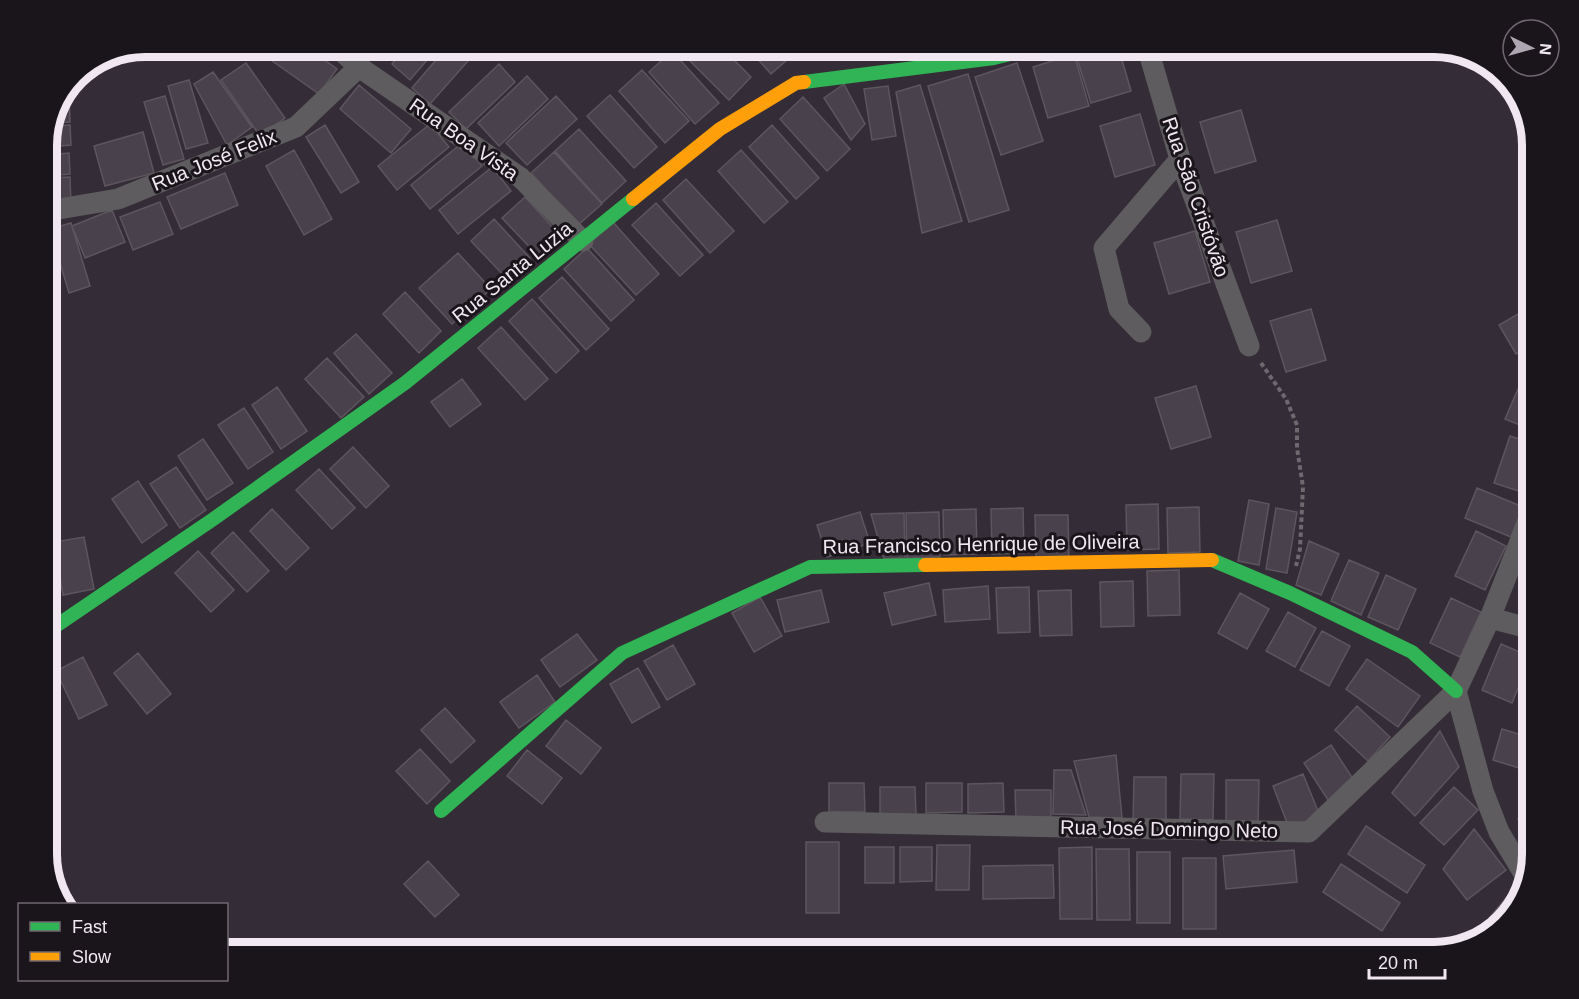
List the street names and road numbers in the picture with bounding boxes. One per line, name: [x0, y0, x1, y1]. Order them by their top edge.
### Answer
street label: Rua Boa Vista: [405, 93, 523, 185]
street label: Rua São Cristóvão: [1158, 114, 1234, 280]
street label: Rua José Felix: [149, 125, 279, 195]
street label: Rua Santa Luzia: [448, 216, 577, 327]
street label: Rua Francisco Henrique de Oliveira: [822, 530, 1140, 558]
street label: Rua José Domingo Neto: [1060, 816, 1278, 842]

